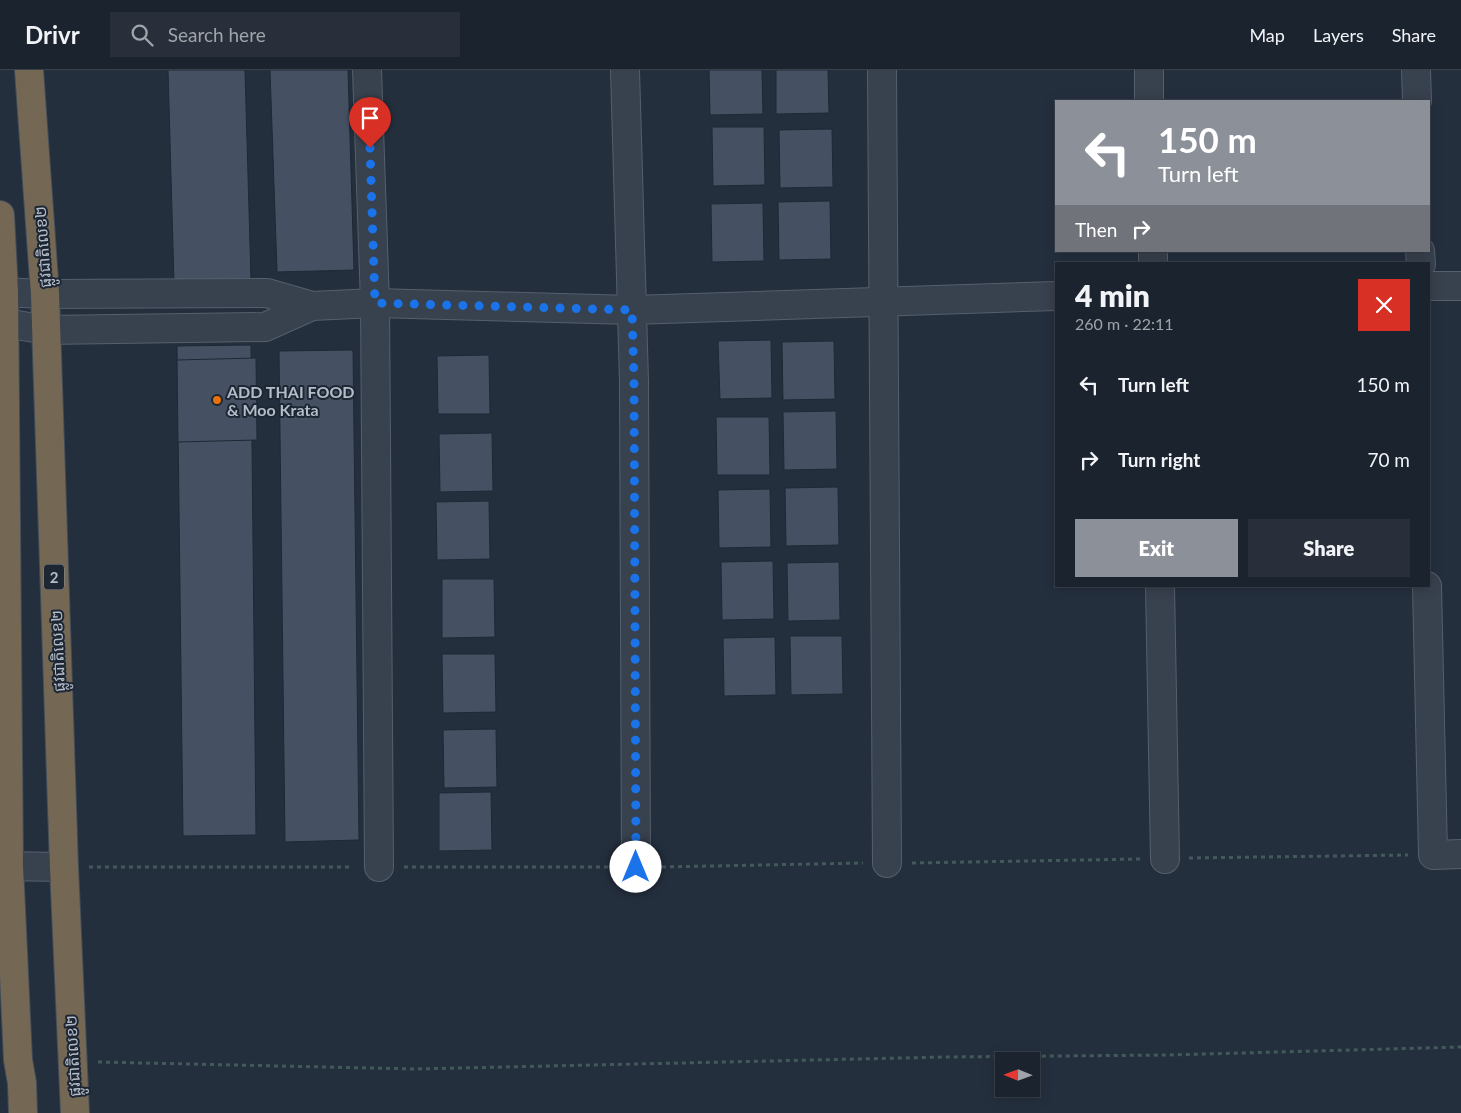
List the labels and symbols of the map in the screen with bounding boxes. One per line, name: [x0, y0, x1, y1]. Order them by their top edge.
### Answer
pin: [349, 97, 391, 148]
street label: ផ្លូវជាតិលេខ២: [30, 205, 60, 289]
place label: ADD THAI FOOD & Moo Krata: [226, 382, 355, 419]
marker: ADD THAI FOOD & Moo Krata: [211, 394, 223, 406]
road number: 2: [44, 564, 64, 590]
street label: ផ្លូវជាតិលេខ២: [46, 610, 74, 692]
position arrow: [609, 840, 661, 892]
street label: ផ្លូវជាតិលេខ២: [60, 1014, 89, 1097]
north arrow: [995, 1052, 1040, 1098]

